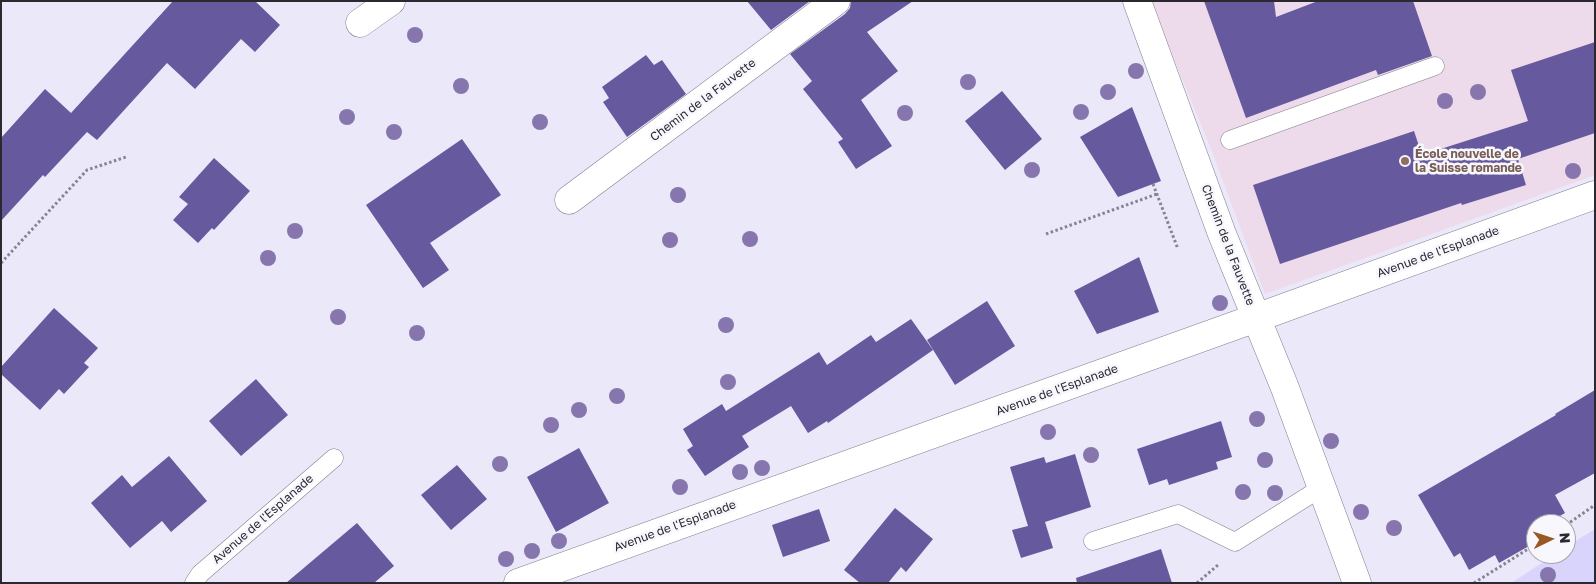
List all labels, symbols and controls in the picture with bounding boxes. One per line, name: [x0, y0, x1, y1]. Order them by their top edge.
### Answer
street label: Chemin de la Fauvette: [647, 56, 759, 144]
place label: École nouvelle de la Suisse romande: [1415, 147, 1522, 175]
marker: École nouvelle de la Suisse romande: [1399, 155, 1411, 167]
street label: Chemin de la Fauvette: [1198, 182, 1258, 308]
street label: Avenue de l'Esplanade: [1375, 223, 1501, 281]
street label: Avenue de l'Esplanade: [994, 361, 1120, 419]
street label: Avenue de l'Esplanade: [210, 471, 316, 567]
street label: Avenue de l'Esplanade: [612, 497, 738, 555]
north arrow: [1526, 514, 1576, 564]
text: N: [1557, 532, 1574, 544]

